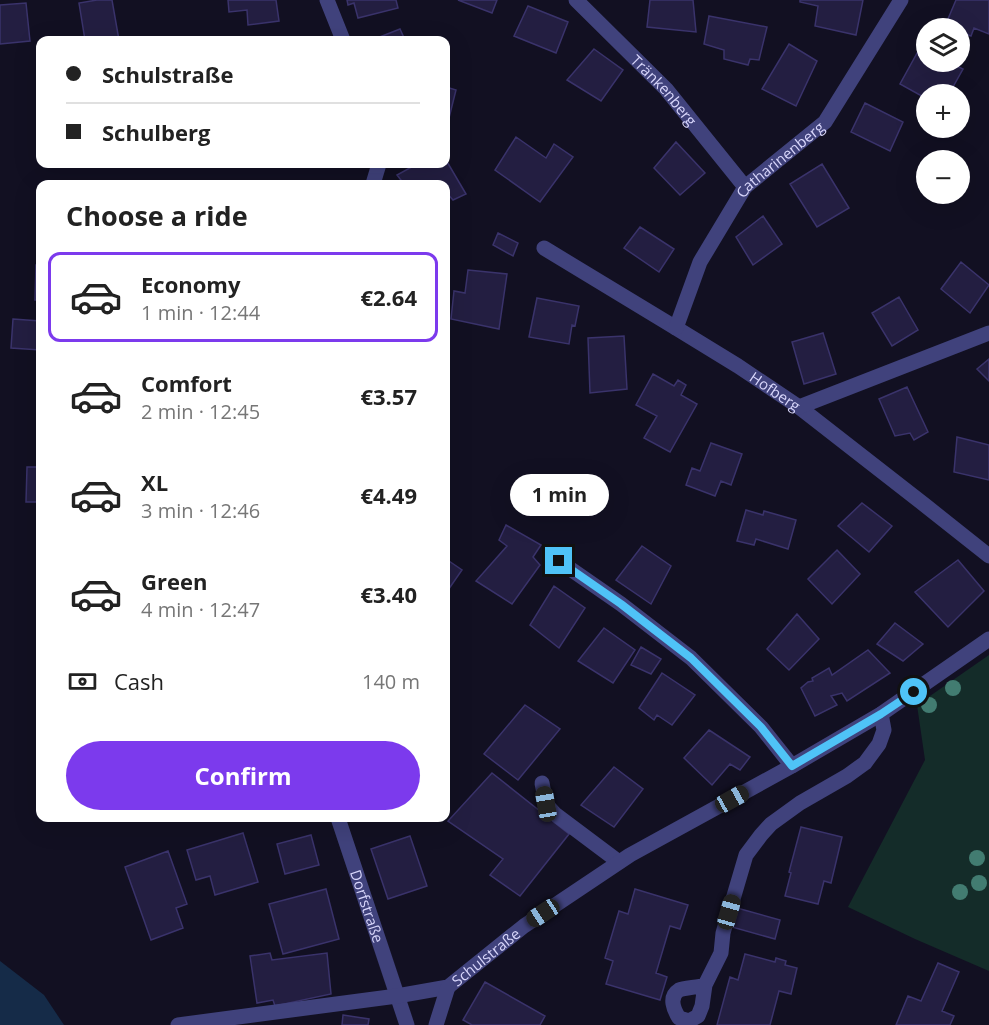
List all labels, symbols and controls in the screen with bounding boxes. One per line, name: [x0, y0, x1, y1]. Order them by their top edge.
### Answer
map controls: [916, 18, 970, 204]
button: layers: [916, 18, 970, 72]
street label: Tränkenberg: [627, 50, 701, 130]
text: Schulstraße: [102, 59, 233, 89]
button: +: [916, 84, 970, 138]
text: Schulberg: [102, 117, 210, 147]
street label: Catharinenberg: [731, 117, 828, 201]
button: −: [916, 150, 970, 204]
text: Choose a ride: [66, 197, 248, 234]
text: Economy: [141, 269, 240, 299]
icon: car: [69, 270, 123, 324]
text: €2.64: [360, 282, 417, 312]
text: 1 min · 12:44: [141, 299, 260, 326]
street label: Hofberg: [746, 367, 805, 415]
text: Comfort: [141, 368, 232, 398]
icon: car: [69, 369, 123, 423]
text: €3.57: [360, 381, 417, 411]
text: 2 min · 12:45: [141, 398, 260, 425]
text: XL: [141, 467, 168, 497]
icon: car: [69, 468, 123, 522]
callout: 1 min: [510, 474, 608, 516]
text: €4.49: [360, 480, 417, 510]
text: 1 min: [532, 481, 587, 508]
text: 3 min · 12:46: [141, 497, 260, 524]
route end: [545, 547, 572, 574]
text: Green: [141, 566, 207, 596]
icon: car: [69, 567, 123, 621]
text: €3.40: [360, 579, 417, 609]
text: 4 min · 12:47: [141, 596, 260, 623]
icon: cash: [66, 665, 99, 698]
text: Cash: [114, 666, 164, 696]
text: 140 m: [362, 668, 420, 695]
route start: [900, 678, 927, 705]
button: Confirm: [66, 741, 420, 810]
car: [712, 782, 752, 816]
car: [534, 785, 558, 823]
street label: Dorfstraße: [346, 867, 389, 945]
car: [715, 892, 743, 932]
car: [523, 896, 563, 930]
street label: Schulstraße: [447, 923, 524, 990]

